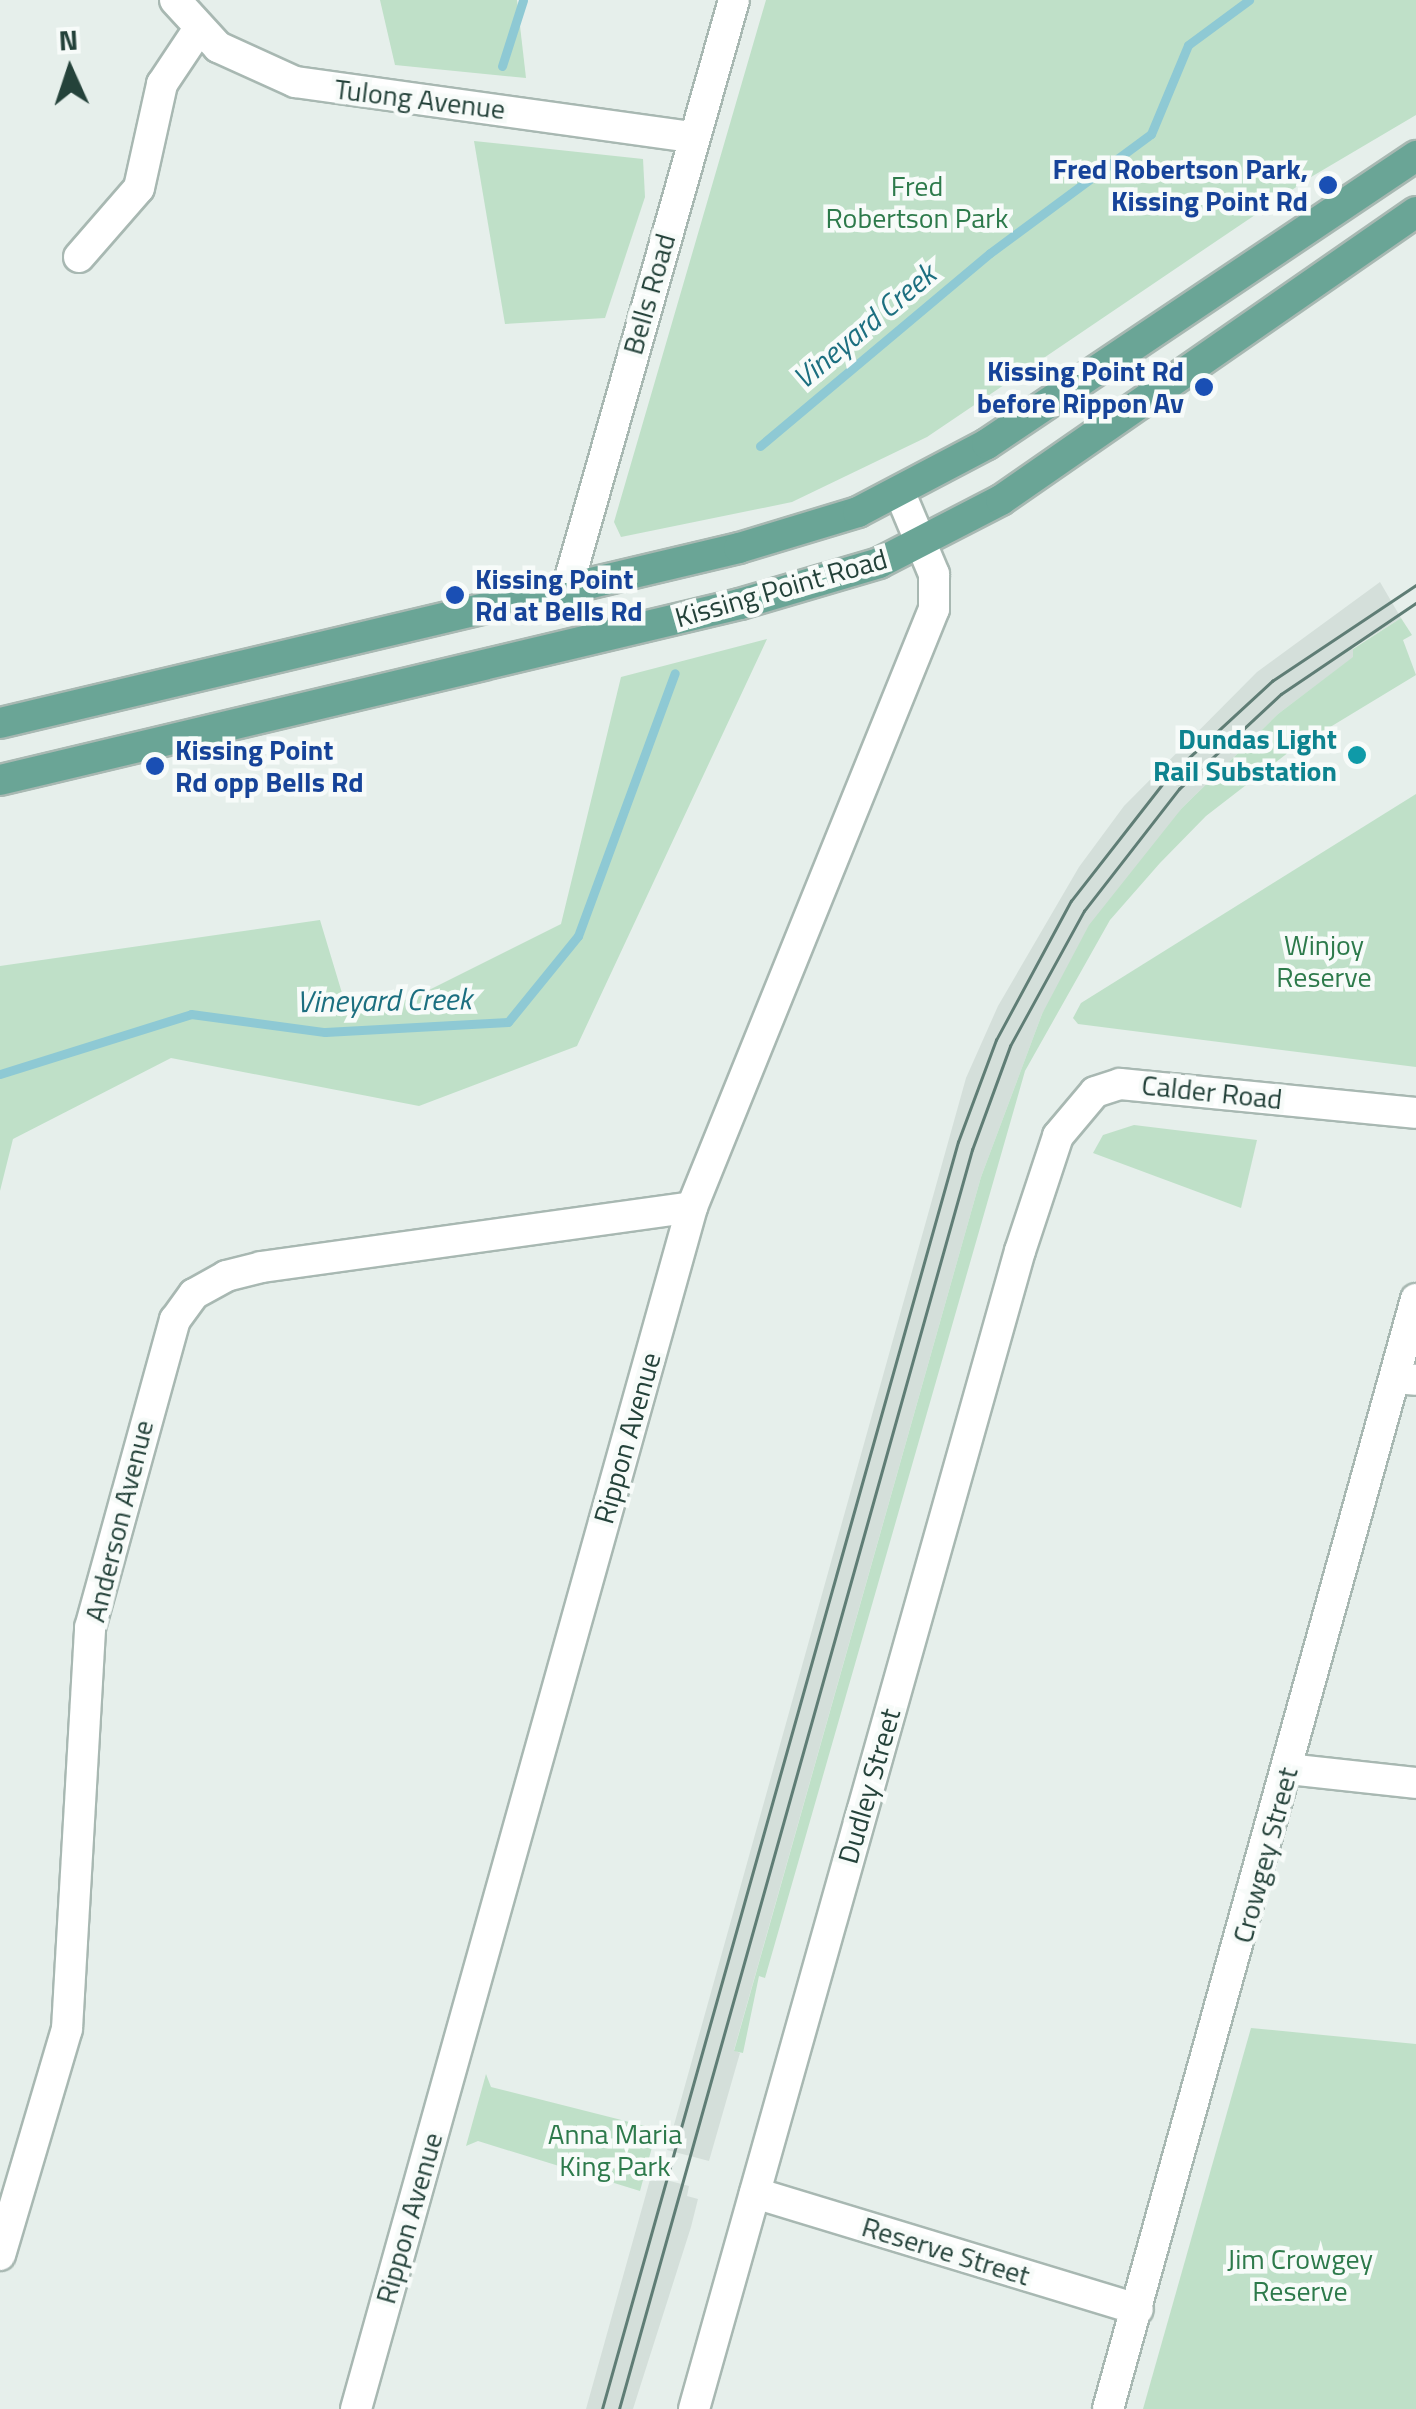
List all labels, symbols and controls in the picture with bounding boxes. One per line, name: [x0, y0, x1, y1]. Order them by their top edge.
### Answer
text: N: [58, 18, 79, 62]
north arrow: [20, 20, 120, 120]
street label: Tulong Avenue: [333, 72, 507, 126]
place label: Fred Robertson Park, Kissing Point Rd: [1053, 152, 1308, 218]
park label: Fred Robertson Park: [826, 169, 1008, 235]
marker: Fred Robertson Park, Kissing Point Rd: [1317, 174, 1339, 196]
street label: Bells Road: [616, 230, 682, 358]
water label: Vineyard Creek: [785, 256, 943, 396]
place label: Kissing Point Rd before Rippon Av: [977, 354, 1184, 420]
marker: Kissing Point Rd before Rippon Av: [1193, 376, 1215, 398]
street label: Kissing Point Road: [671, 542, 891, 634]
place label: Kissing Point Rd at Bells Rd: [475, 562, 643, 628]
marker: Kissing Point Rd at Bells Rd: [444, 584, 466, 606]
place label: Dundas Light Rail Substation: [1153, 722, 1337, 788]
place label: Kissing Point Rd opp Bells Rd: [175, 733, 364, 799]
marker: Dundas Light Rail Substation: [1346, 744, 1368, 766]
marker: Kissing Point Rd opp Bells Rd: [144, 755, 166, 777]
park label: Winjoy Reserve: [1276, 928, 1372, 994]
water label: Vineyard Creek: [296, 980, 472, 1020]
street label: Calder Road: [1140, 1068, 1284, 1116]
street label: Rippon Avenue: [587, 1349, 667, 1527]
street label: Anderson Avenue: [78, 1417, 160, 1625]
street label: Dudley Street: [831, 1704, 907, 1868]
street label: Crowgey Street: [1225, 1763, 1305, 1947]
park label: Anna Maria King Park: [548, 2117, 682, 2183]
street label: Rippon Avenue: [369, 2129, 449, 2307]
street label: Reserve Street: [858, 2210, 1034, 2292]
park label: Jim Crowgey Reserve: [1227, 2242, 1373, 2308]

